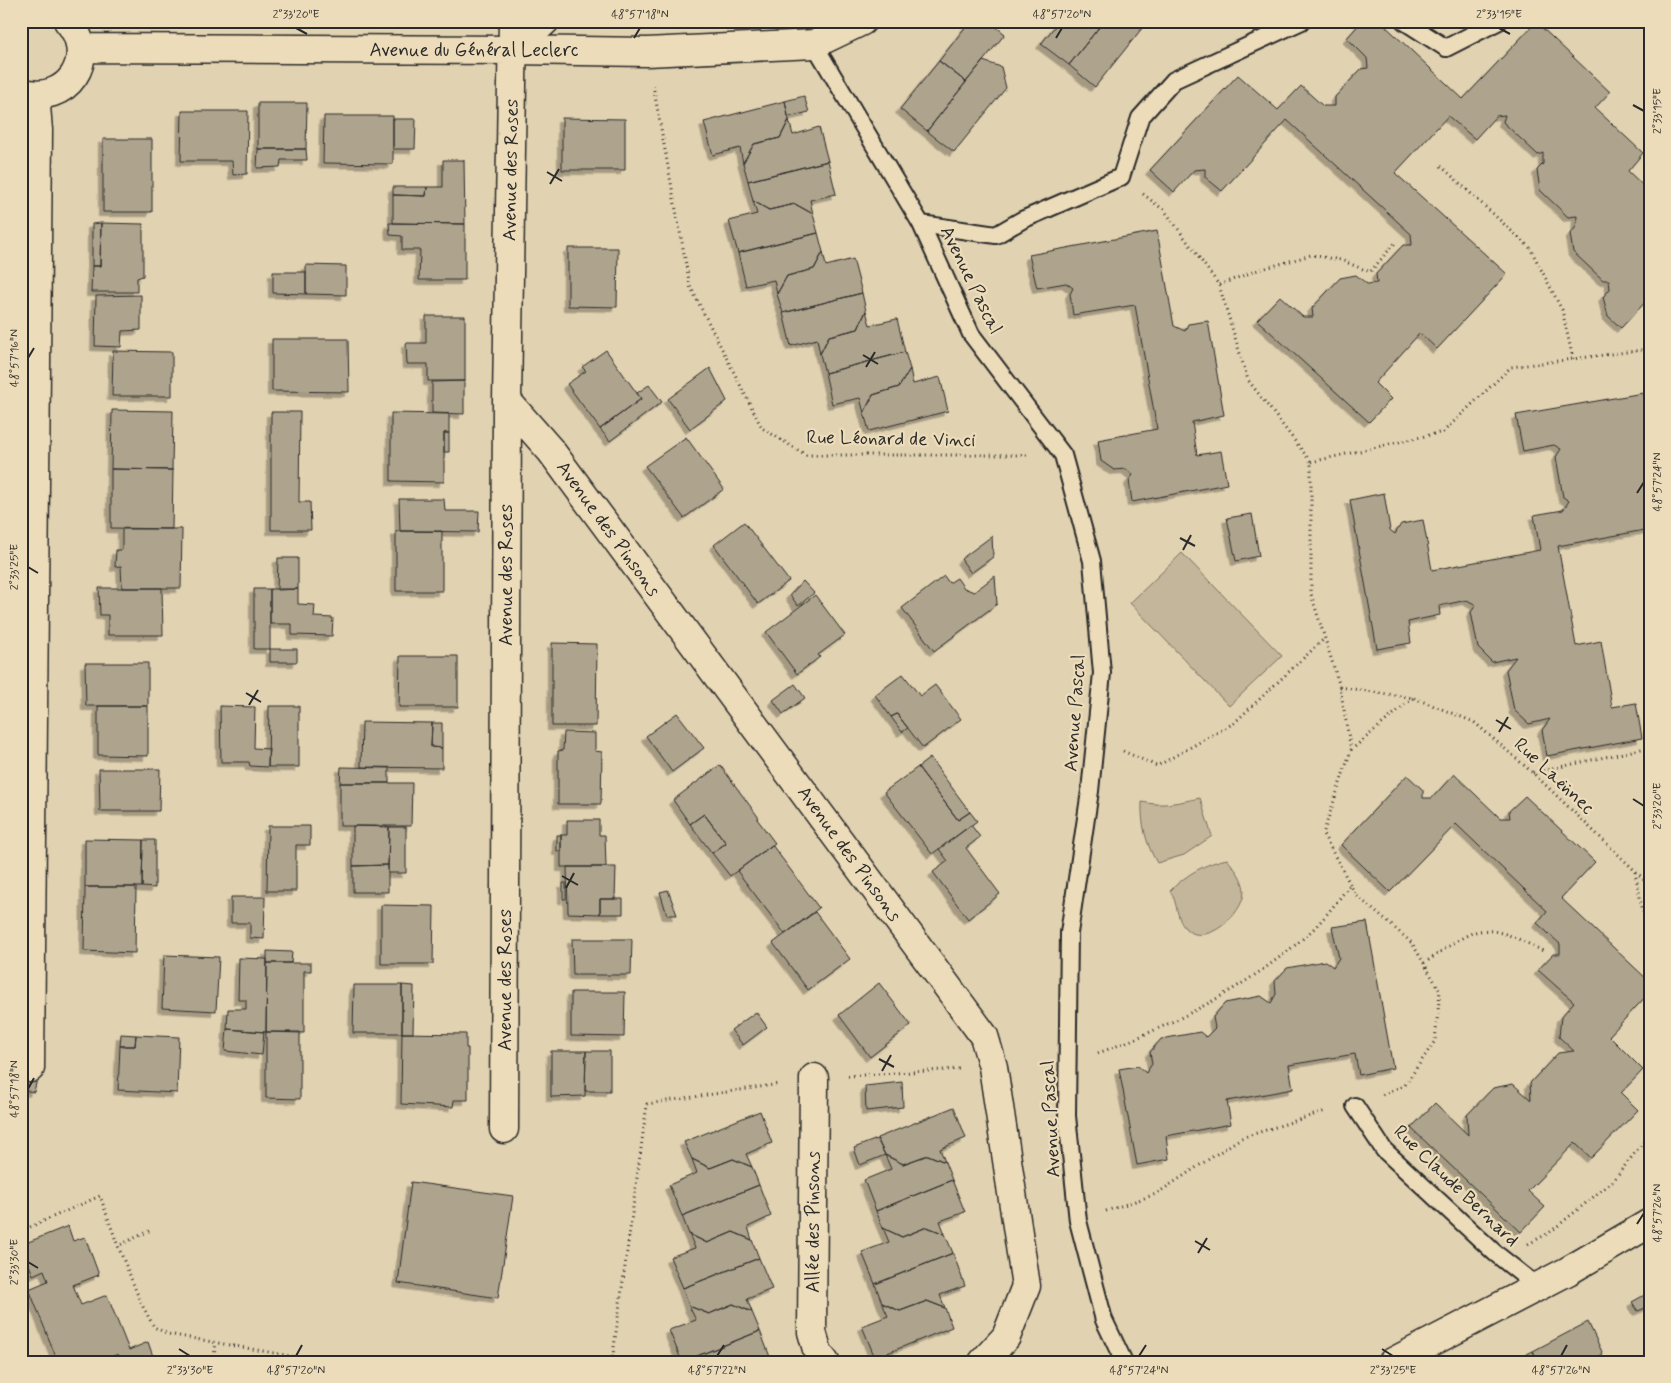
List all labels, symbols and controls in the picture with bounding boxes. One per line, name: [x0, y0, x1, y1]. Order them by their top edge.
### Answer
text: 2°33'20"E: [272, 7, 320, 23]
text: 48°57'18"N: [611, 7, 669, 23]
text: 48°57'20"N: [1033, 7, 1091, 23]
text: 2°33'15"E: [1476, 7, 1522, 23]
street label: Avenue du Général Leclerc: [369, 38, 579, 63]
text: 2°33'15"E: [1650, 88, 1666, 134]
street label: Avenue des Roses: [497, 99, 525, 241]
street label: Avenue Pascal: [934, 222, 1008, 338]
text: 48°57'16"N: [7, 329, 23, 387]
street label: Rue Léonard de Vinci: [806, 425, 976, 453]
text: 48°57'24"N: [1650, 453, 1666, 511]
street label: Avenue des Pinsons: [550, 456, 666, 602]
street label: Avenue des Roses: [494, 504, 519, 646]
text: 2°33'25"E: [7, 544, 23, 590]
street label: Avenue Pascal: [1058, 654, 1092, 772]
street label: Rue Laënnec: [1508, 732, 1600, 820]
street label: Avenue des Pinsons: [791, 781, 907, 927]
text: 2°33'20"E: [1650, 782, 1666, 830]
street label: Avenue des Roses: [493, 909, 518, 1051]
text: 48°57'18"N: [7, 1060, 23, 1118]
street label: Avenue Pascal: [1035, 1060, 1067, 1178]
street label: Rue Claude Bernard: [1388, 1120, 1524, 1252]
street label: Allée des Pinsons: [801, 1150, 826, 1293]
text: 48°57'26"N: [1650, 1184, 1666, 1242]
text: 2°33'30"E: [7, 1239, 23, 1285]
text: 2°33'30"E: [167, 1363, 213, 1379]
text: 48°57'20"N: [267, 1363, 325, 1379]
text: 48°57'22"N: [688, 1363, 746, 1379]
text: 48°57'24"N: [1110, 1363, 1168, 1379]
text: 2°33'25"E: [1370, 1363, 1416, 1379]
text: 48°57'26"N: [1532, 1363, 1590, 1379]

